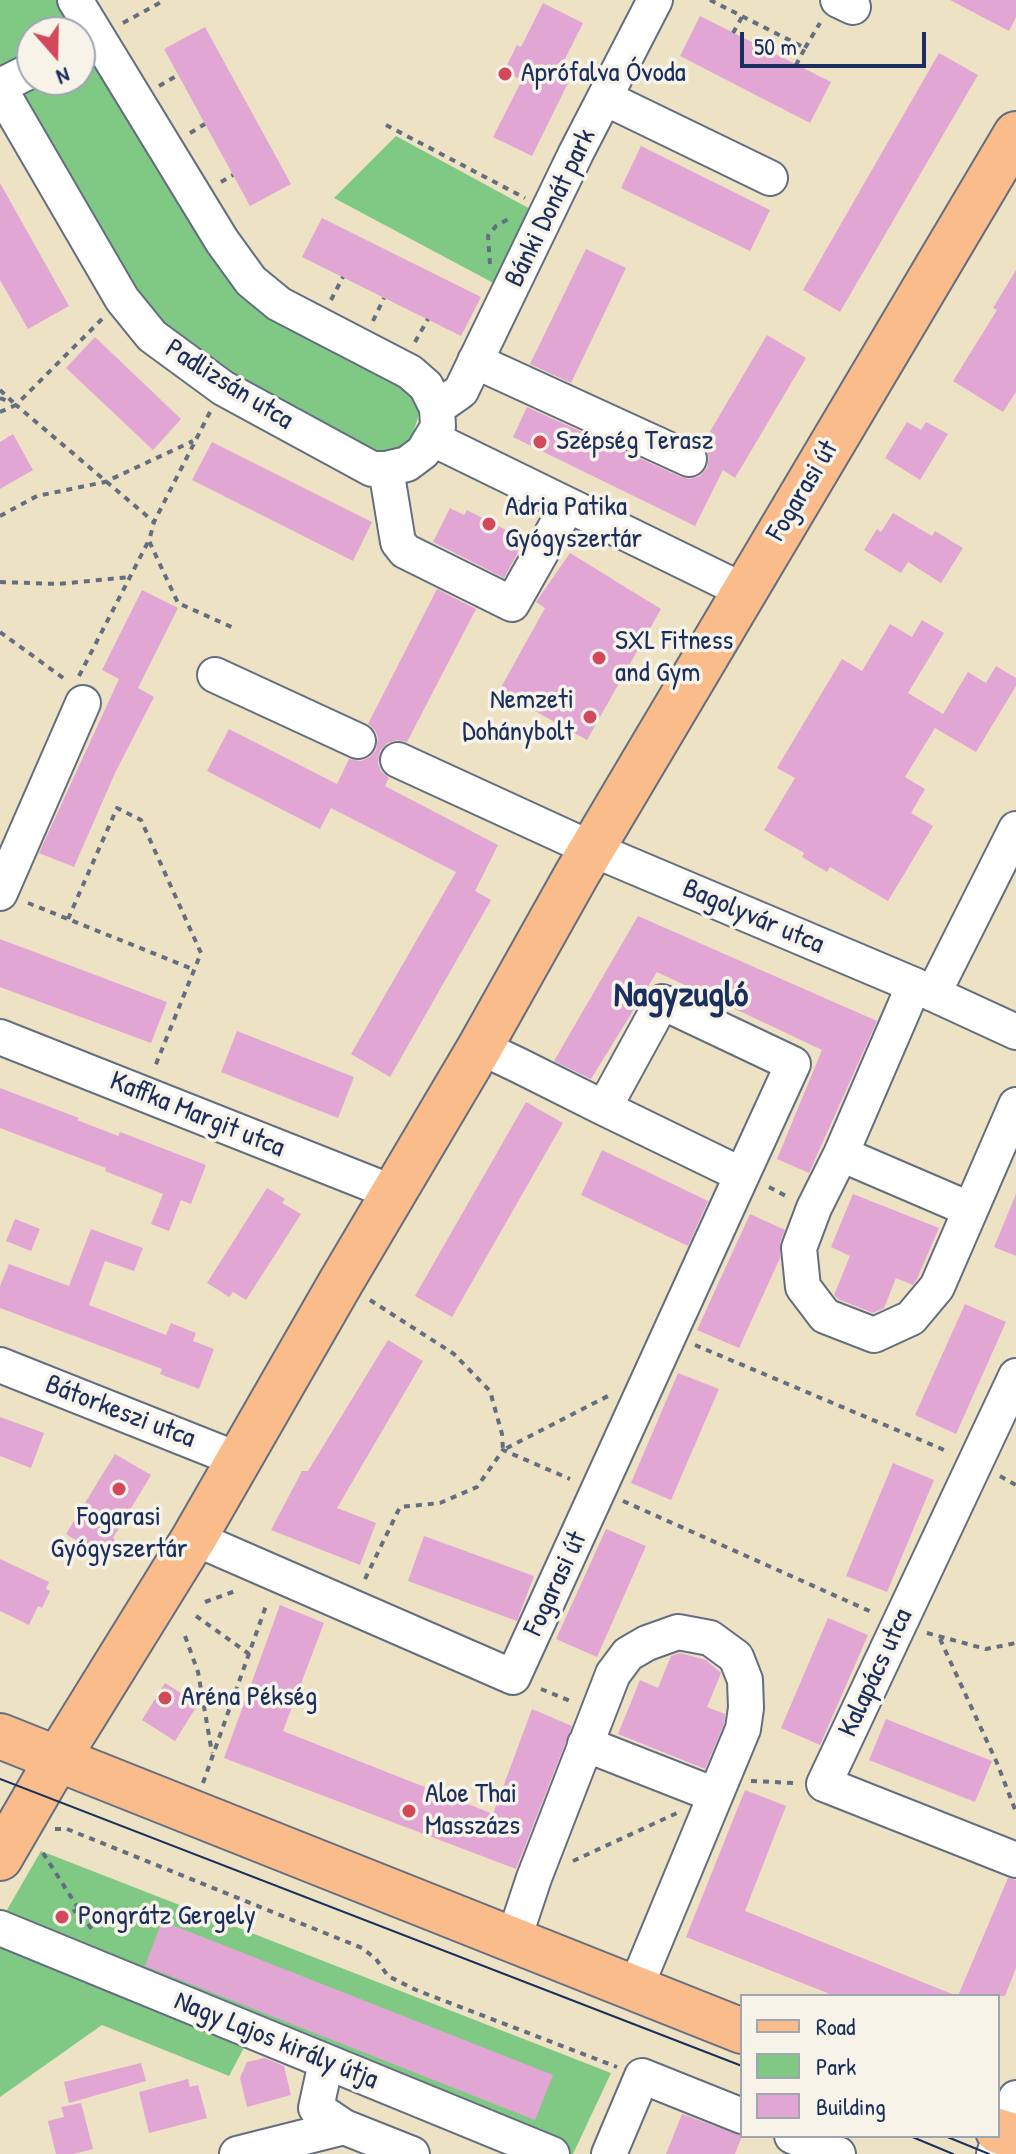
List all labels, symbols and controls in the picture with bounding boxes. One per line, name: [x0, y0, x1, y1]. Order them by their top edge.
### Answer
north arrow: [16, 16, 96, 96]
scale bar: [744, 16, 930, 66]
text: 50 m: [754, 30, 797, 62]
place label: Aprófalva Óvoda: [521, 57, 686, 91]
text: N: [53, 61, 74, 93]
marker: Aprófalva Óvoda: [496, 65, 514, 83]
street label: Bánki Donát park: [498, 123, 604, 293]
street label: Padlizsán utca: [159, 332, 299, 438]
place label: Szépség Terasz: [556, 425, 714, 459]
marker: Szépség Terasz: [531, 433, 549, 451]
street label: Fogarasi út: [760, 435, 846, 547]
place label: Adria Patika Gyógyszertár: [505, 491, 642, 557]
marker: Adria Patika Gyógyszertár: [480, 515, 498, 533]
place label: SXL Fitness and Gym: [615, 625, 733, 691]
marker: SXL Fitness and Gym: [590, 649, 608, 667]
place label: Nemzeti Dohánybolt: [462, 684, 574, 750]
marker: Nemzeti Dohánybolt: [581, 708, 599, 726]
street label: Bagolyvár utca: [677, 872, 829, 962]
district label: Nagyzugló: [614, 974, 748, 1018]
street label: Kaffka Margit utca: [105, 1065, 289, 1165]
street label: Bátorkeszi utca: [40, 1368, 200, 1456]
marker: Fogarasi Gyógyszertár: [110, 1480, 128, 1498]
place label: Fogarasi Gyógyszertár: [51, 1501, 187, 1567]
street label: Fogarasi út: [517, 1526, 595, 1642]
street label: Kalapács utca: [832, 1603, 920, 1743]
place label: Aréna Pékség: [181, 1681, 317, 1715]
marker: Aréna Pékség: [156, 1689, 174, 1707]
place label: Aloe Thai Masszázs: [425, 1778, 520, 1844]
marker: Aloe Thai Masszázs: [400, 1802, 418, 1820]
place label: Pongrátz Gergely: [78, 1900, 256, 1934]
marker: Pongrátz Gergely: [53, 1908, 71, 1926]
street label: Nagy Lajos király útja: [169, 1985, 383, 2097]
legend: [740, 1994, 1000, 2138]
text: Road: [816, 2010, 855, 2042]
text: Park: [816, 2050, 856, 2082]
text: Building: [816, 2090, 886, 2122]

